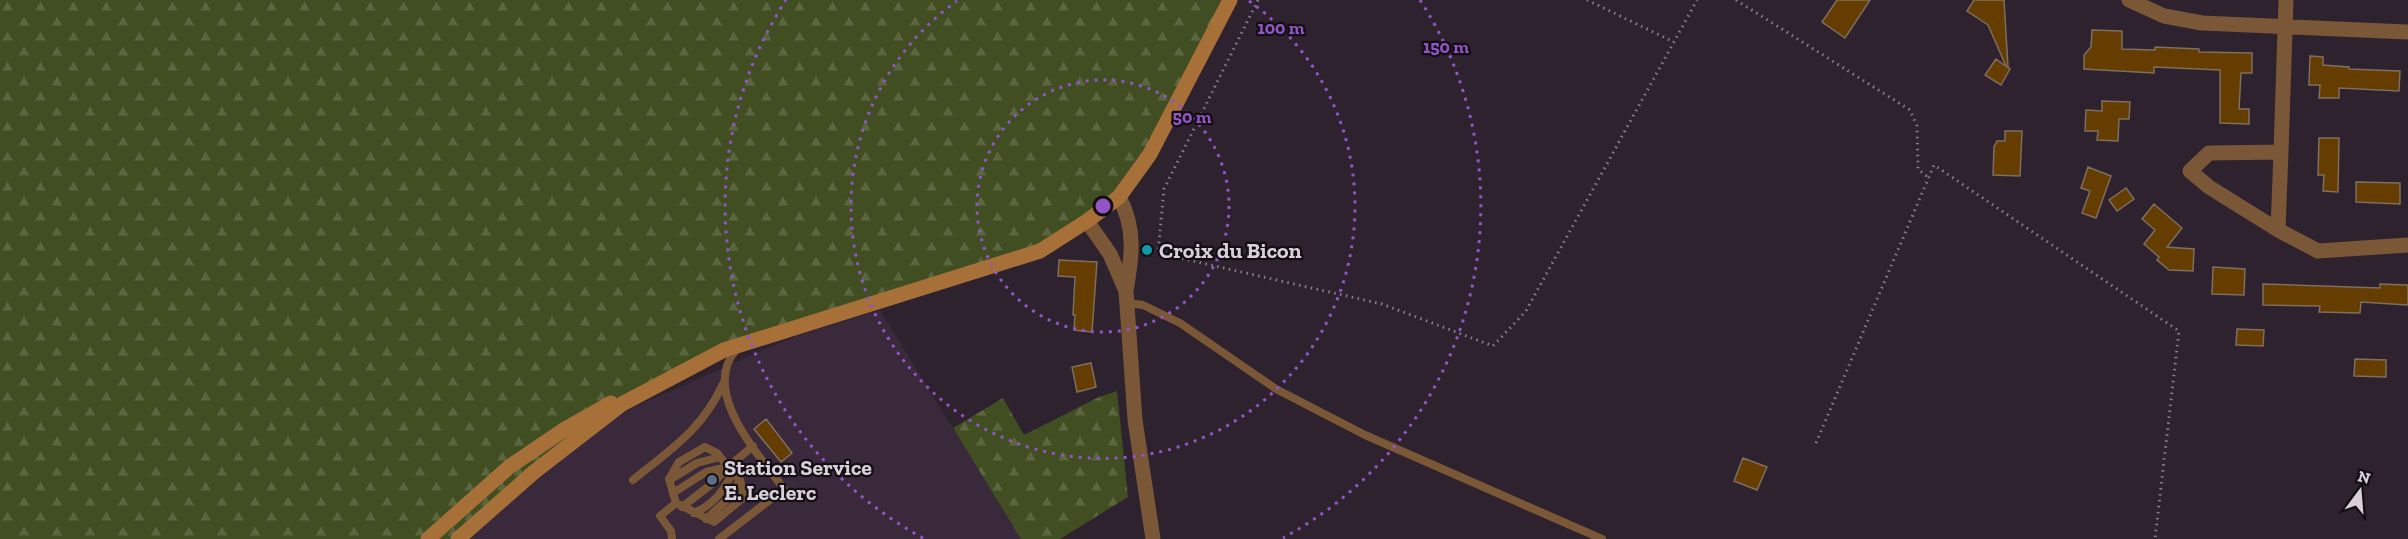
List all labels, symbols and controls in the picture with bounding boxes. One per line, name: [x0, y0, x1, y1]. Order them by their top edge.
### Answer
text: 100 m: [1257, 17, 1305, 39]
text: 150 m: [1423, 36, 1469, 58]
text: 50 m: [1173, 106, 1212, 128]
centre of rings: [1093, 196, 1113, 216]
place label: Croix du Bicon: [1159, 237, 1302, 264]
marker: Croix du Bicon: [1140, 243, 1154, 257]
place label: Station Service E. Leclerc: [724, 454, 872, 506]
north arrow: [2330, 461, 2390, 521]
text: N: [2356, 466, 2372, 488]
marker: Station Service E. Leclerc: [705, 473, 719, 487]

